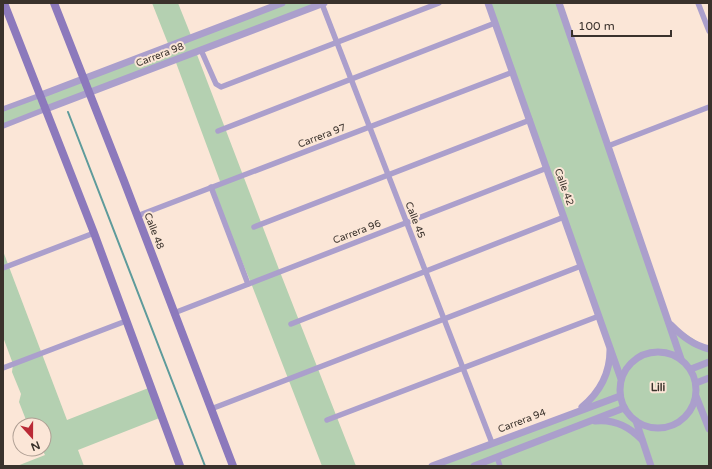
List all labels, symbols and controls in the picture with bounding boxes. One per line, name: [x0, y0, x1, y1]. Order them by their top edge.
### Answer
scale bar: [572, 12, 671, 38]
text: 100 m: [578, 19, 615, 33]
street label: Carrera 98: [134, 40, 186, 70]
street label: Carrera 97: [296, 121, 348, 151]
street label: Calle 42: [552, 167, 576, 207]
street label: Calle 45: [403, 200, 427, 240]
street label: Calle 48: [142, 211, 166, 251]
street label: Carrera 96: [331, 217, 383, 247]
district label: Lili: [651, 381, 666, 394]
street label: Carrera 94: [496, 406, 548, 436]
north arrow: [12, 417, 52, 457]
text: N: [29, 438, 42, 454]

